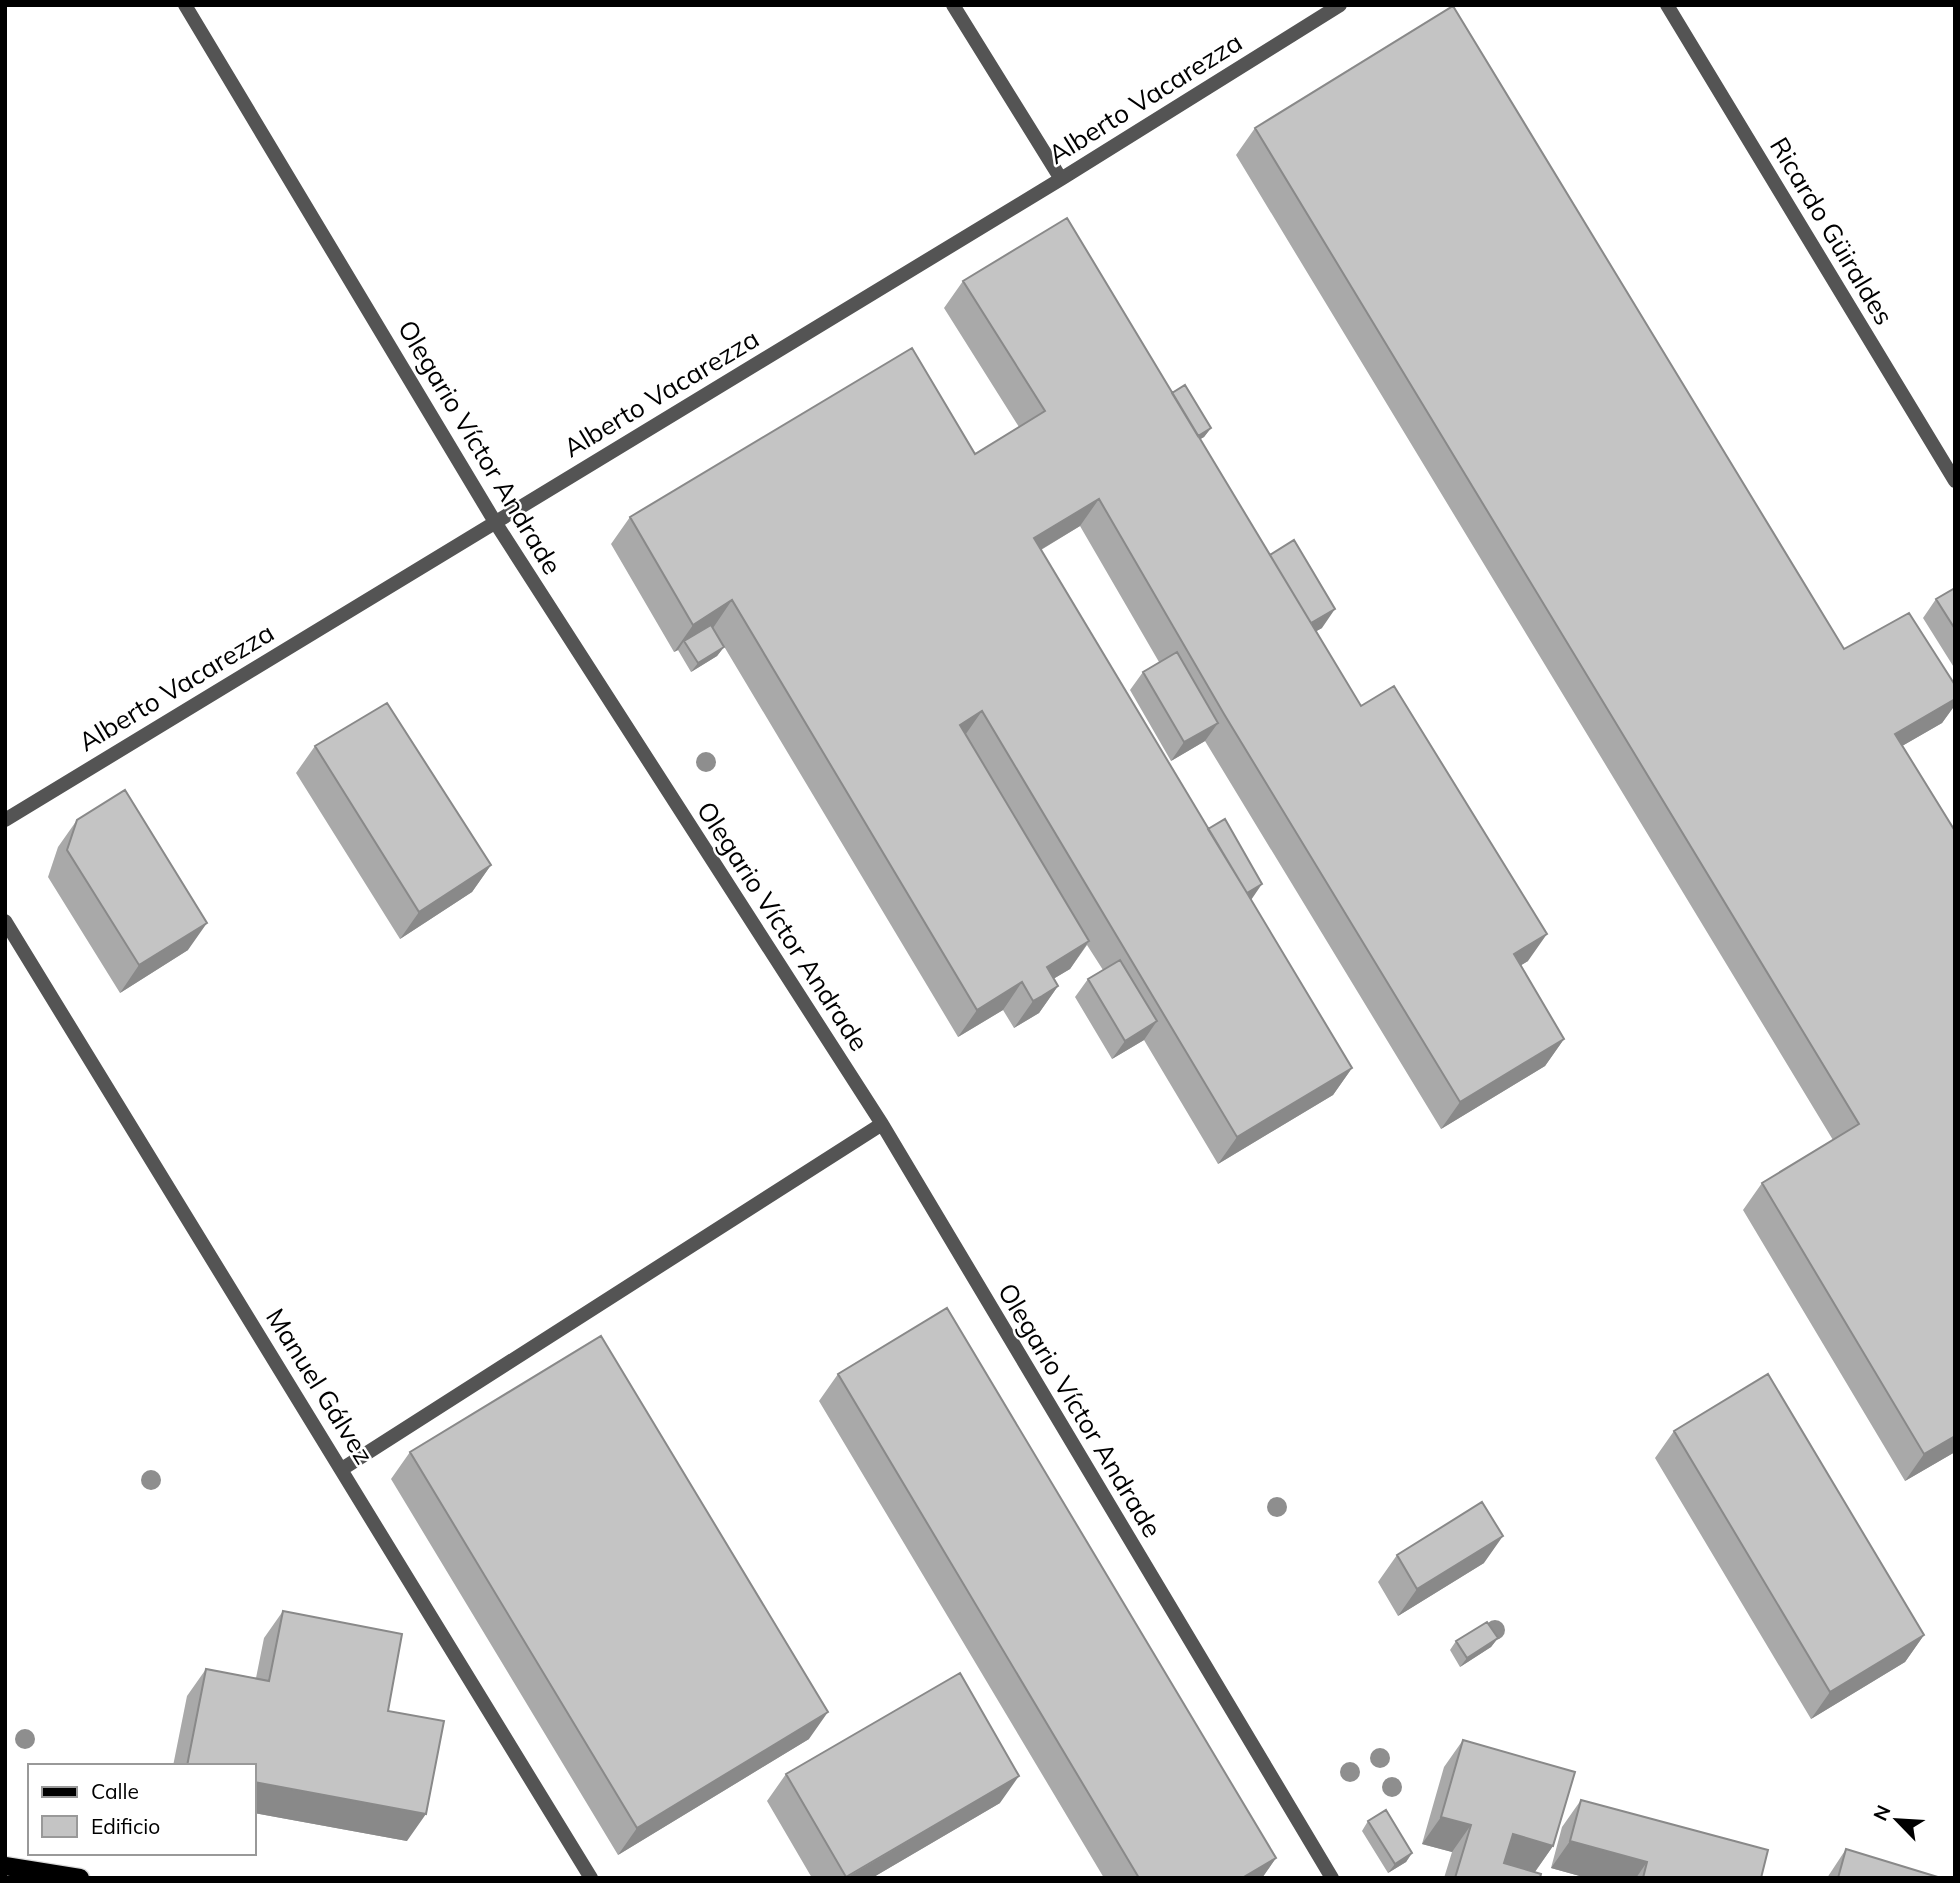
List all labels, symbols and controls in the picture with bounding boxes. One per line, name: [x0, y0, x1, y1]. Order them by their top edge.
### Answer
street label: Alberto Vacarezza: [1042, 25, 1248, 171]
street label: Ricardo Güiraldes: [1763, 131, 1901, 331]
street label: Olegario Víctor Andrade: [391, 314, 569, 580]
street label: Alberto Vacarezza: [557, 322, 765, 464]
street label: Alberto Vacarezza: [72, 616, 280, 758]
street label: Olegario Víctor Andrade: [690, 795, 876, 1057]
street label: Olegario Víctor Andrade: [991, 1277, 1169, 1543]
street label: Manuel Gálvez: [259, 1302, 381, 1470]
legend: [28, 1764, 256, 1855]
text: Calle: [91, 1778, 139, 1804]
north arrow: [1862, 1785, 1932, 1855]
text: N: [1868, 1801, 1896, 1824]
text: Edificio: [91, 1813, 160, 1839]

